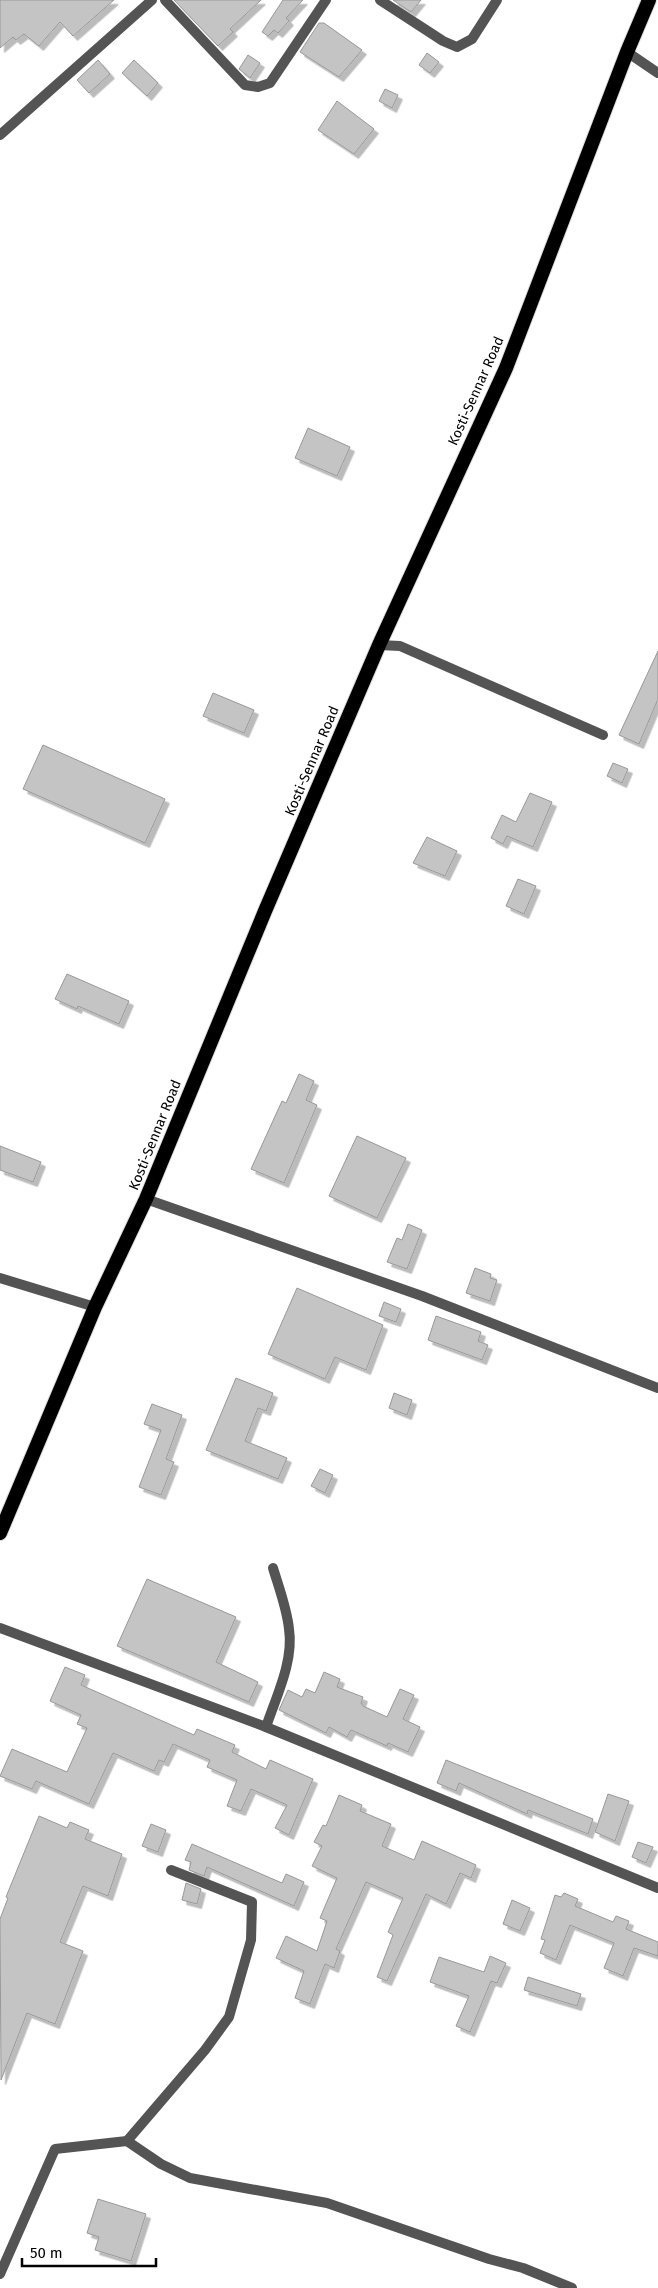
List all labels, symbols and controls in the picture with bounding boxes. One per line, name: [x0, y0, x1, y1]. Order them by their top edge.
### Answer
street label: Kosti-Sennar Road: [444, 334, 508, 448]
street label: Kosti-Sennar Road: [281, 704, 343, 818]
street label: Kosti-Sennar Road: [125, 1077, 185, 1193]
scale bar: [22, 2236, 156, 2268]
text: 50 m: [30, 2244, 63, 2262]

